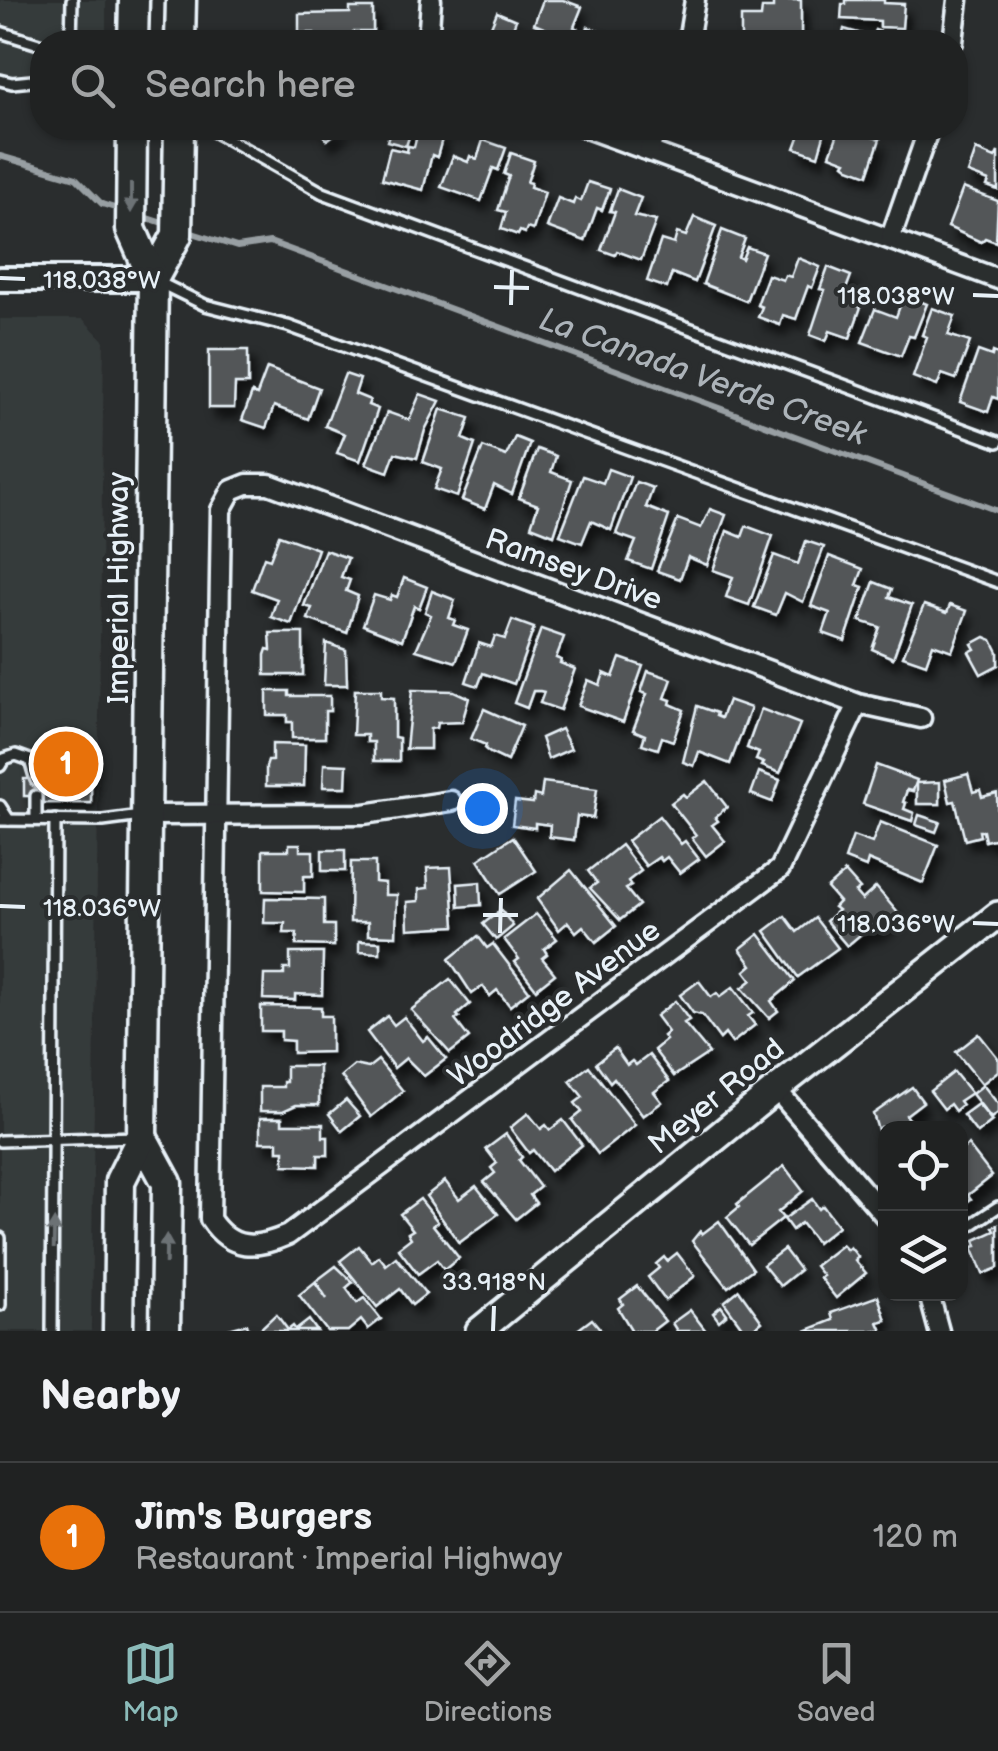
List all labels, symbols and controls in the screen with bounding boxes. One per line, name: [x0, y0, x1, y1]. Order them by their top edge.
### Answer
search box: [30, 30, 968, 140]
icon: search: [65, 58, 120, 113]
text: Search here: [145, 63, 356, 108]
one-way arrow: [123, 183, 139, 215]
text: 118.038°W: [43, 265, 161, 296]
text: 118.038°W: [837, 281, 955, 312]
water label: La Canada Verde Creek: [534, 300, 872, 455]
street label: Imperial Highway: [101, 472, 137, 704]
street label: Ramsey Drive: [480, 521, 667, 619]
pin: 1: [34, 726, 98, 802]
your location: [457, 783, 508, 834]
text: 118.036°W: [43, 893, 161, 924]
text: 118.036°W: [837, 909, 955, 940]
street label: Woodridge Avenue: [442, 912, 668, 1095]
street label: Meyer Road: [641, 1031, 792, 1162]
map controls: [878, 1121, 968, 1301]
button: locate: [878, 1121, 968, 1211]
button: layers: [878, 1211, 968, 1301]
one-way arrow: [46, 1217, 62, 1249]
one-way arrow: [158, 1232, 174, 1264]
text: 33.918°N: [442, 1267, 546, 1298]
text: Nearby: [40, 1371, 180, 1422]
text: Jim's Burgers: [135, 1495, 372, 1540]
text: 1: [66, 1518, 79, 1557]
text: 120 m: [873, 1518, 958, 1557]
text: Restaurant · Imperial Highway: [135, 1540, 563, 1579]
tab: Map: [122, 1636, 179, 1729]
tab: Directions: [423, 1636, 552, 1729]
tab: Saved: [797, 1636, 876, 1729]

